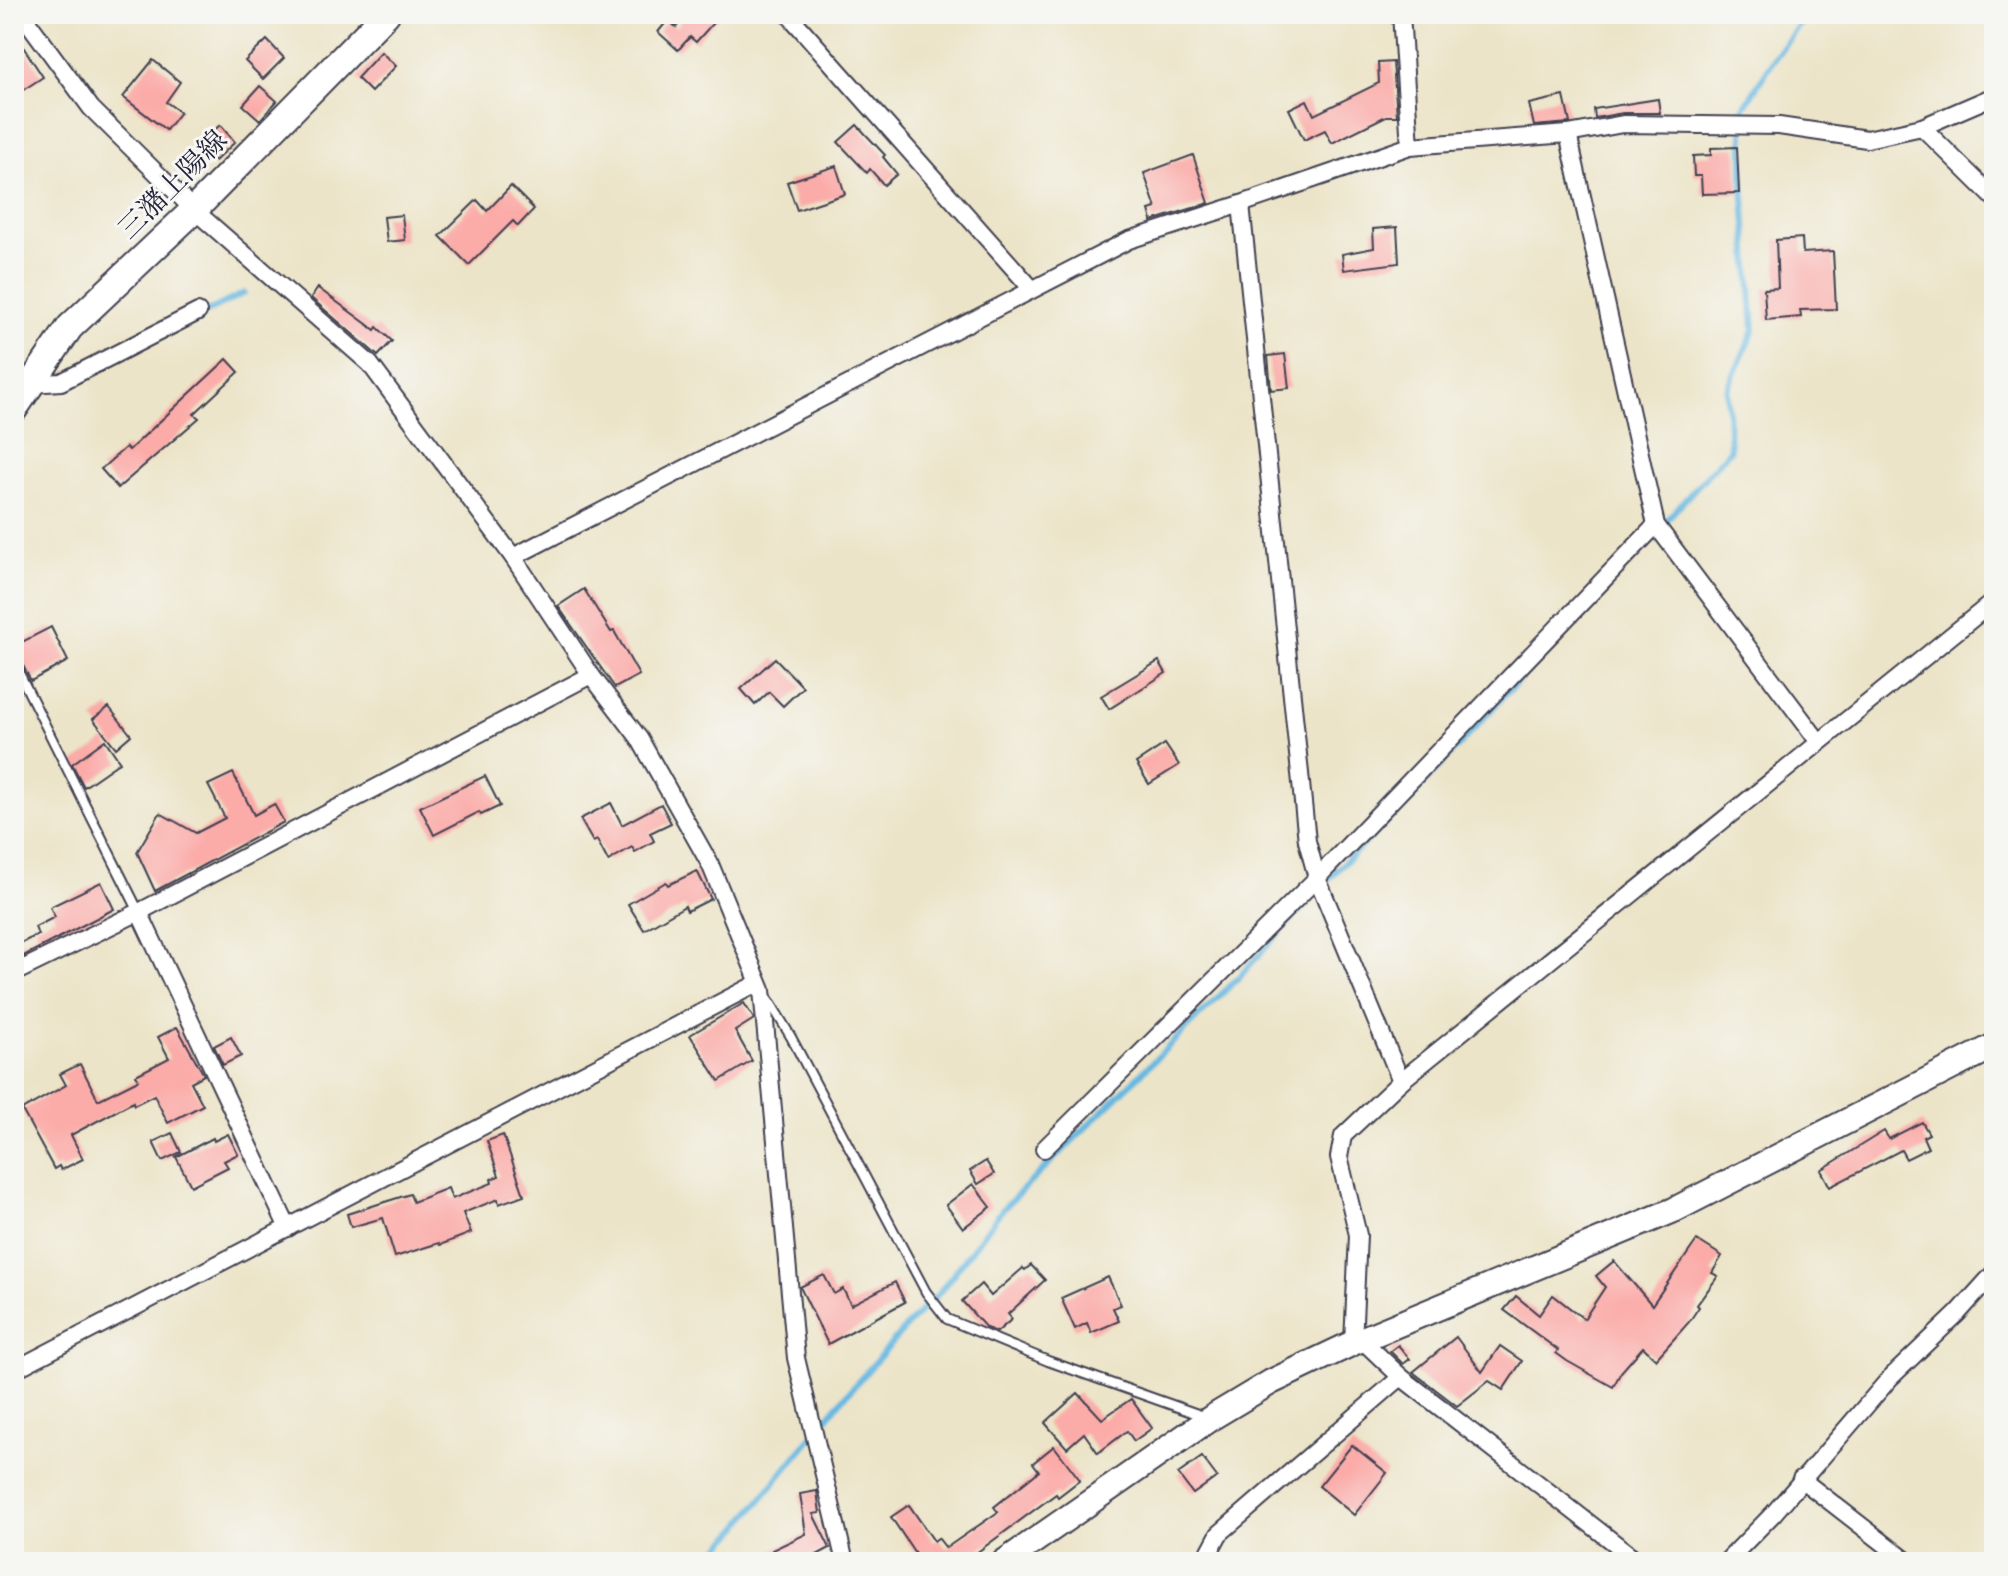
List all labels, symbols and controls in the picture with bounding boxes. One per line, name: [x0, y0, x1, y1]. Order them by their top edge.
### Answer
street label: 三潴上陽線: [112, 124, 236, 248]

